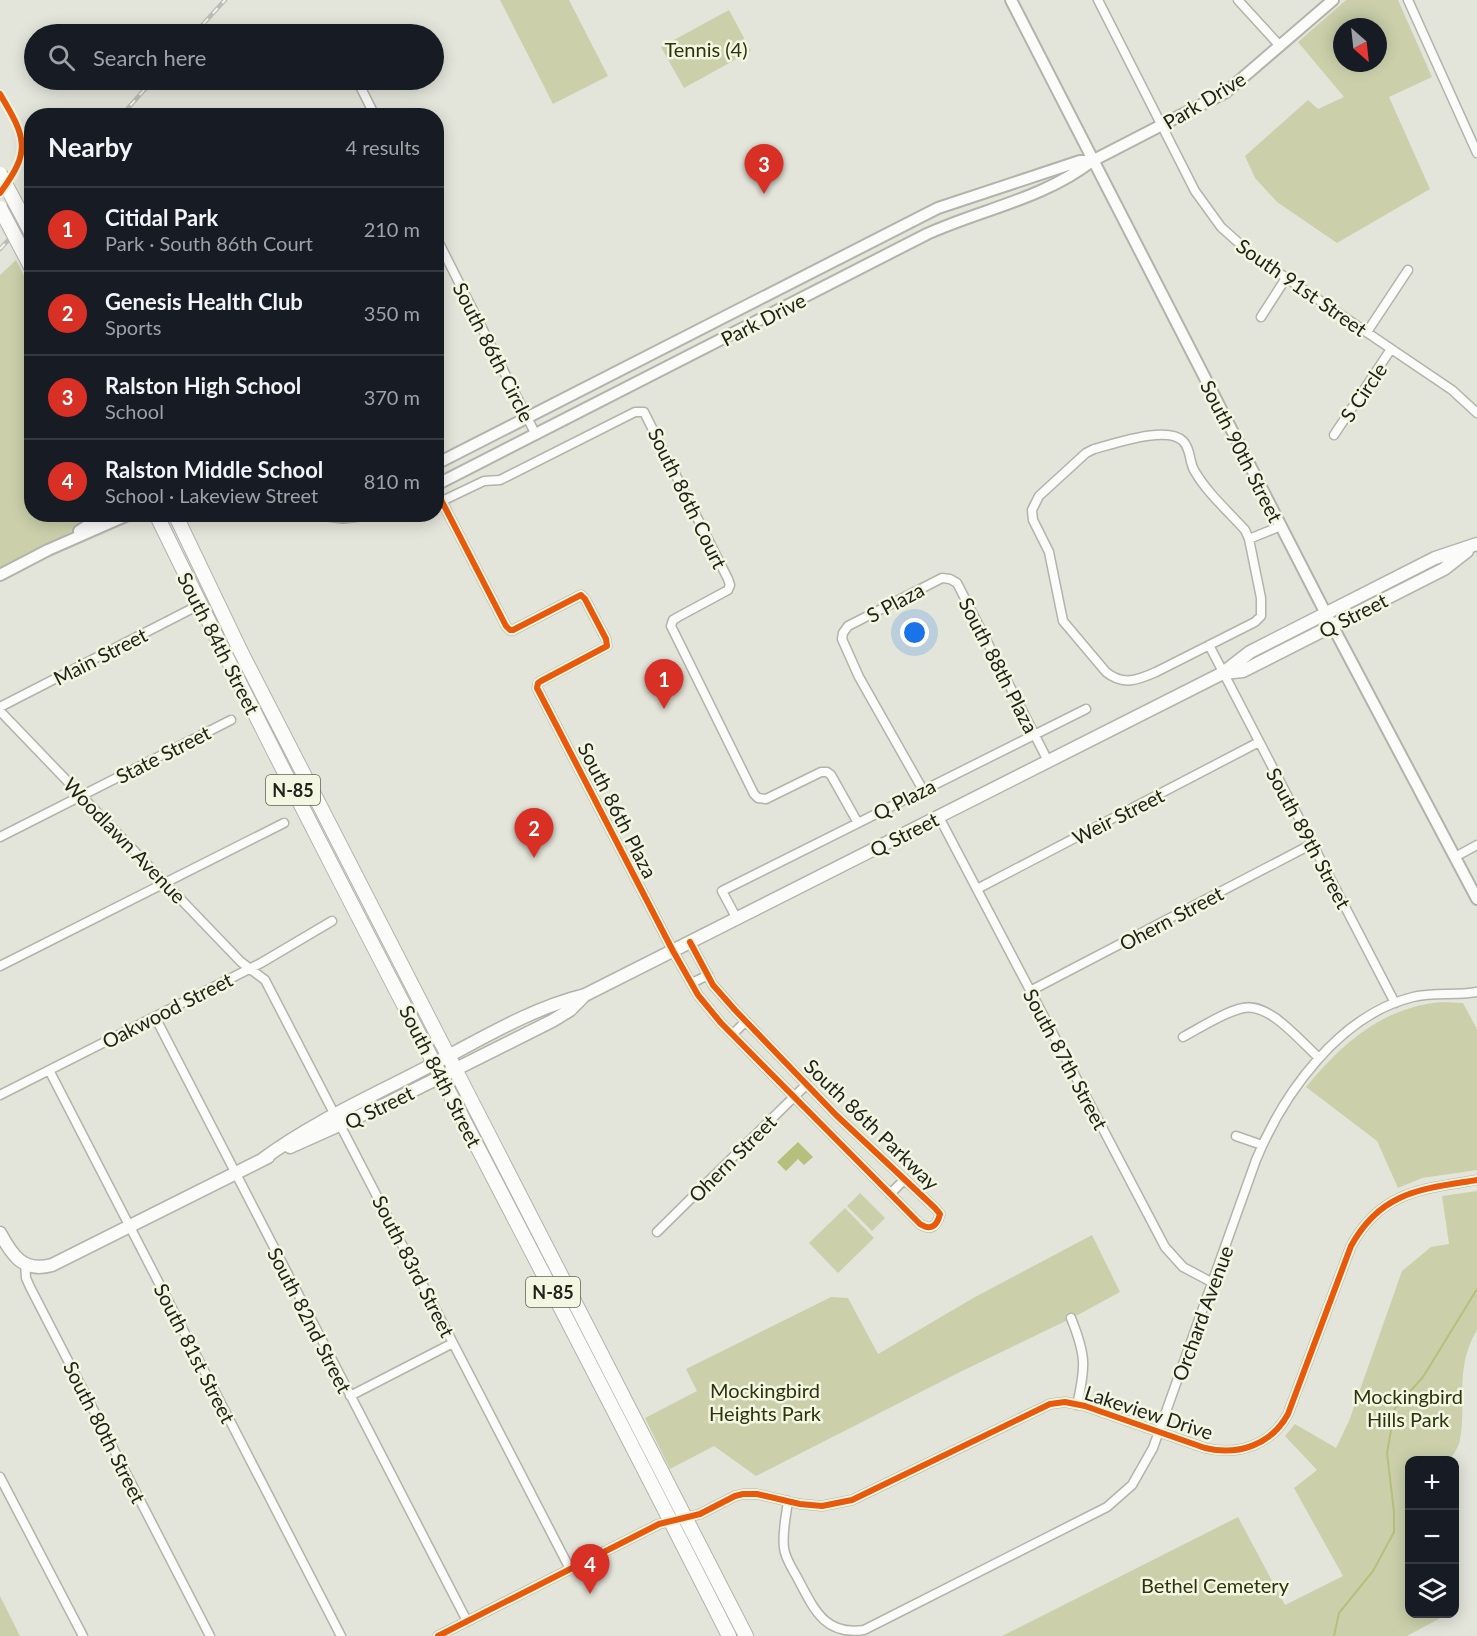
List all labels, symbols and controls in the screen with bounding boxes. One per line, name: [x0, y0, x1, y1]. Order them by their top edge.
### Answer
north arrow: [1333, 18, 1387, 72]
search box: [24, 24, 444, 90]
park label: Tennis (4): [664, 37, 748, 61]
icon: search: [45, 41, 78, 74]
text: Search here: [93, 44, 206, 71]
street label: Park Drive: [1158, 66, 1250, 134]
text: Nearby: [48, 131, 133, 163]
text: 4 results: [345, 135, 420, 159]
pin: 3: [744, 144, 783, 194]
text: Citidal Park: [105, 204, 218, 231]
text: 1: [62, 217, 73, 241]
text: 210 m: [364, 217, 420, 241]
text: Park · South 86th Court: [105, 231, 313, 255]
street label: South 91st Street: [1232, 233, 1372, 341]
street label: South 86th Circle: [449, 278, 539, 426]
street label: Park Drive: [717, 287, 809, 351]
text: Genesis Health Club: [105, 288, 303, 315]
text: 2: [62, 301, 73, 325]
text: 350 m: [364, 301, 420, 325]
text: Sports: [105, 315, 161, 339]
street label: S Circle: [1335, 358, 1391, 426]
text: Ralston High School: [105, 372, 301, 399]
street label: South 90th Street: [1196, 376, 1288, 526]
text: 3: [62, 385, 73, 409]
text: 370 m: [364, 385, 420, 409]
text: School: [105, 399, 164, 423]
street label: South 86th Court: [644, 424, 732, 572]
text: Ralston Middle School: [105, 456, 323, 483]
text: 4: [62, 469, 73, 493]
text: 810 m: [364, 469, 420, 493]
text: School · Lakeview Street: [105, 483, 318, 507]
street label: South 84th Street: [173, 568, 265, 718]
street label: S Plaza: [862, 577, 928, 627]
street label: Q Street: [1315, 588, 1391, 642]
street label: South 88th Plaza: [954, 593, 1044, 737]
your location: [900, 618, 929, 647]
street label: Main Street: [49, 622, 151, 690]
pin: 1: [644, 660, 684, 709]
street label: State Street: [112, 720, 214, 788]
street label: South 86th Plaza: [573, 738, 663, 882]
street label: South 89th Street: [1262, 763, 1356, 913]
street label: Woodlawn Avenue: [59, 772, 191, 908]
street label: Q Plaza: [869, 773, 939, 825]
road number: N-85: [266, 775, 320, 805]
street label: Weir Street: [1068, 783, 1168, 849]
street label: Q Street: [866, 807, 942, 861]
pin: 2: [514, 808, 554, 858]
street label: Ohern Street: [1115, 881, 1227, 955]
street label: Oakwood Street: [98, 967, 236, 1053]
street label: South 87th Street: [1019, 984, 1113, 1134]
street label: South 84th Street: [395, 1001, 487, 1151]
street label: South 86th Parkway: [800, 1054, 945, 1195]
street label: Q Street: [341, 1080, 417, 1134]
street label: Ohern Street: [683, 1109, 781, 1207]
street label: South 83rd Street: [368, 1191, 460, 1341]
street label: Orchard Avenue: [1166, 1242, 1238, 1384]
street label: South 82nd Street: [263, 1243, 357, 1397]
road number: N-85: [526, 1277, 580, 1307]
street label: South 81st Street: [149, 1279, 241, 1427]
street label: South 80th Street: [59, 1357, 151, 1507]
park label: Mockingbird Heights Park: [709, 1378, 822, 1425]
street label: Lakeview Drive: [1082, 1380, 1216, 1444]
park label: Mockingbird Hills Park: [1353, 1384, 1463, 1431]
map controls: [1405, 1456, 1459, 1618]
button: +: [1405, 1456, 1459, 1510]
button: −: [1405, 1510, 1459, 1564]
pin: 4: [570, 1544, 610, 1594]
button: layers: [1405, 1564, 1459, 1618]
park label: Bethel Cemetery: [1141, 1573, 1290, 1597]

